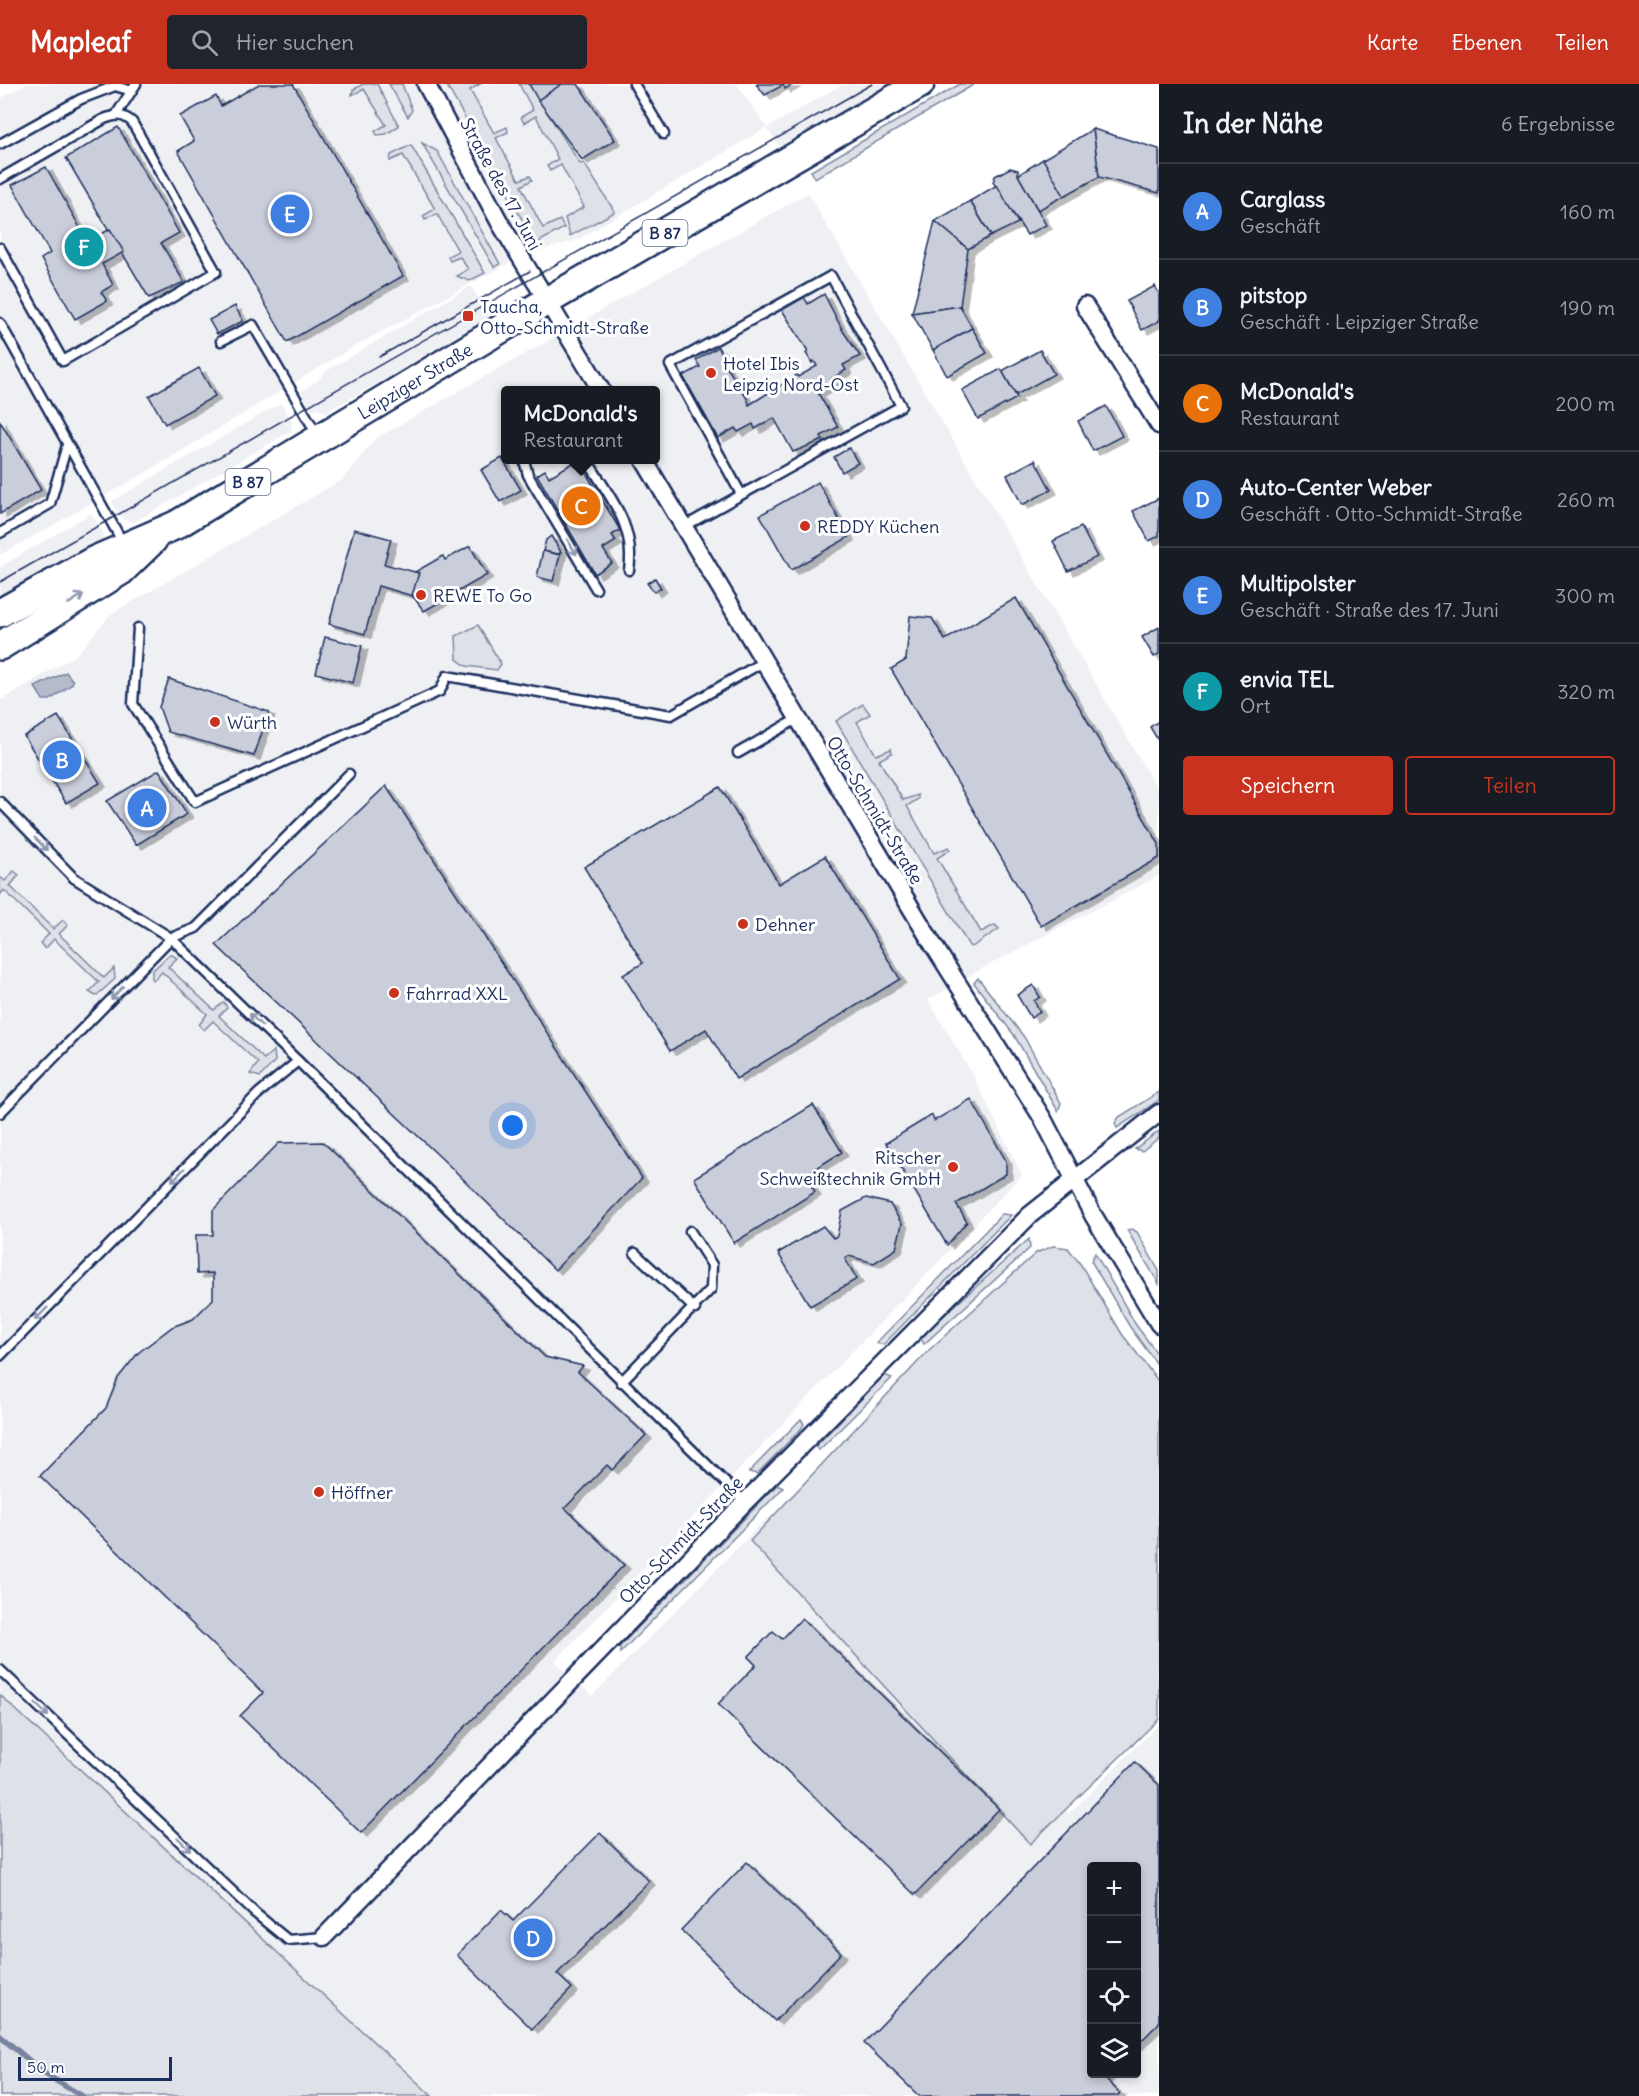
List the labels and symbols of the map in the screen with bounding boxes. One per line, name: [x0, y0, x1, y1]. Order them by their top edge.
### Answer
street label: Straße des 17. Juni: [455, 114, 547, 254]
pin: E: [270, 192, 310, 236]
road number: B 87: [642, 220, 688, 246]
pin: F: [64, 224, 104, 270]
place label: Taucha, Otto-Schmidt-Straße: [480, 295, 649, 339]
marker: Taucha, Otto-Schmidt-Straße: [461, 309, 475, 323]
street label: Leipziger Straße: [353, 337, 476, 424]
place label: Hotel Ibis Leipzig Nord-Ost: [723, 352, 859, 396]
marker: Hotel Ibis Leipzig Nord-Ost: [704, 366, 718, 380]
road number: B 87: [226, 469, 270, 495]
pin: C: [562, 484, 600, 528]
place label: REDDY Küchen: [817, 515, 939, 538]
marker: REDDY Küchen: [798, 519, 812, 533]
one-way arrow: [566, 538, 578, 555]
place label: REWE To Go: [433, 584, 532, 607]
marker: REWE To Go: [414, 588, 428, 602]
one-way arrow: [67, 593, 84, 605]
place label: Würth: [227, 711, 277, 734]
marker: Würth: [208, 715, 222, 729]
street label: Otto-Schmidt-Straße: [822, 732, 928, 888]
pin: B: [42, 738, 82, 782]
pin: A: [128, 786, 166, 830]
one-way arrow: [34, 837, 49, 851]
place label: Dehner: [755, 913, 816, 936]
marker: Dehner: [736, 917, 750, 931]
place label: Fahrrad XXL: [406, 982, 508, 1005]
one-way arrow: [110, 986, 124, 1001]
marker: Fahrrad XXL: [387, 986, 401, 1000]
one-way arrow: [248, 1013, 263, 1028]
your location: [498, 1111, 527, 1140]
place label: Ritscher Schweißtechnik GmbH: [759, 1146, 942, 1190]
marker: Ritscher Schweißtechnik GmbH: [946, 1160, 960, 1174]
one-way arrow: [171, 1168, 185, 1183]
one-way arrow: [34, 1307, 48, 1322]
street label: Otto-Schmidt-Straße: [614, 1471, 748, 1609]
place label: Höffner: [331, 1481, 394, 1504]
marker: Höffner: [312, 1485, 326, 1499]
one-way arrow: [35, 1703, 50, 1717]
one-way arrow: [176, 1837, 191, 1852]
pin: D: [514, 1916, 552, 1960]
scale bar: [18, 2054, 172, 2082]

